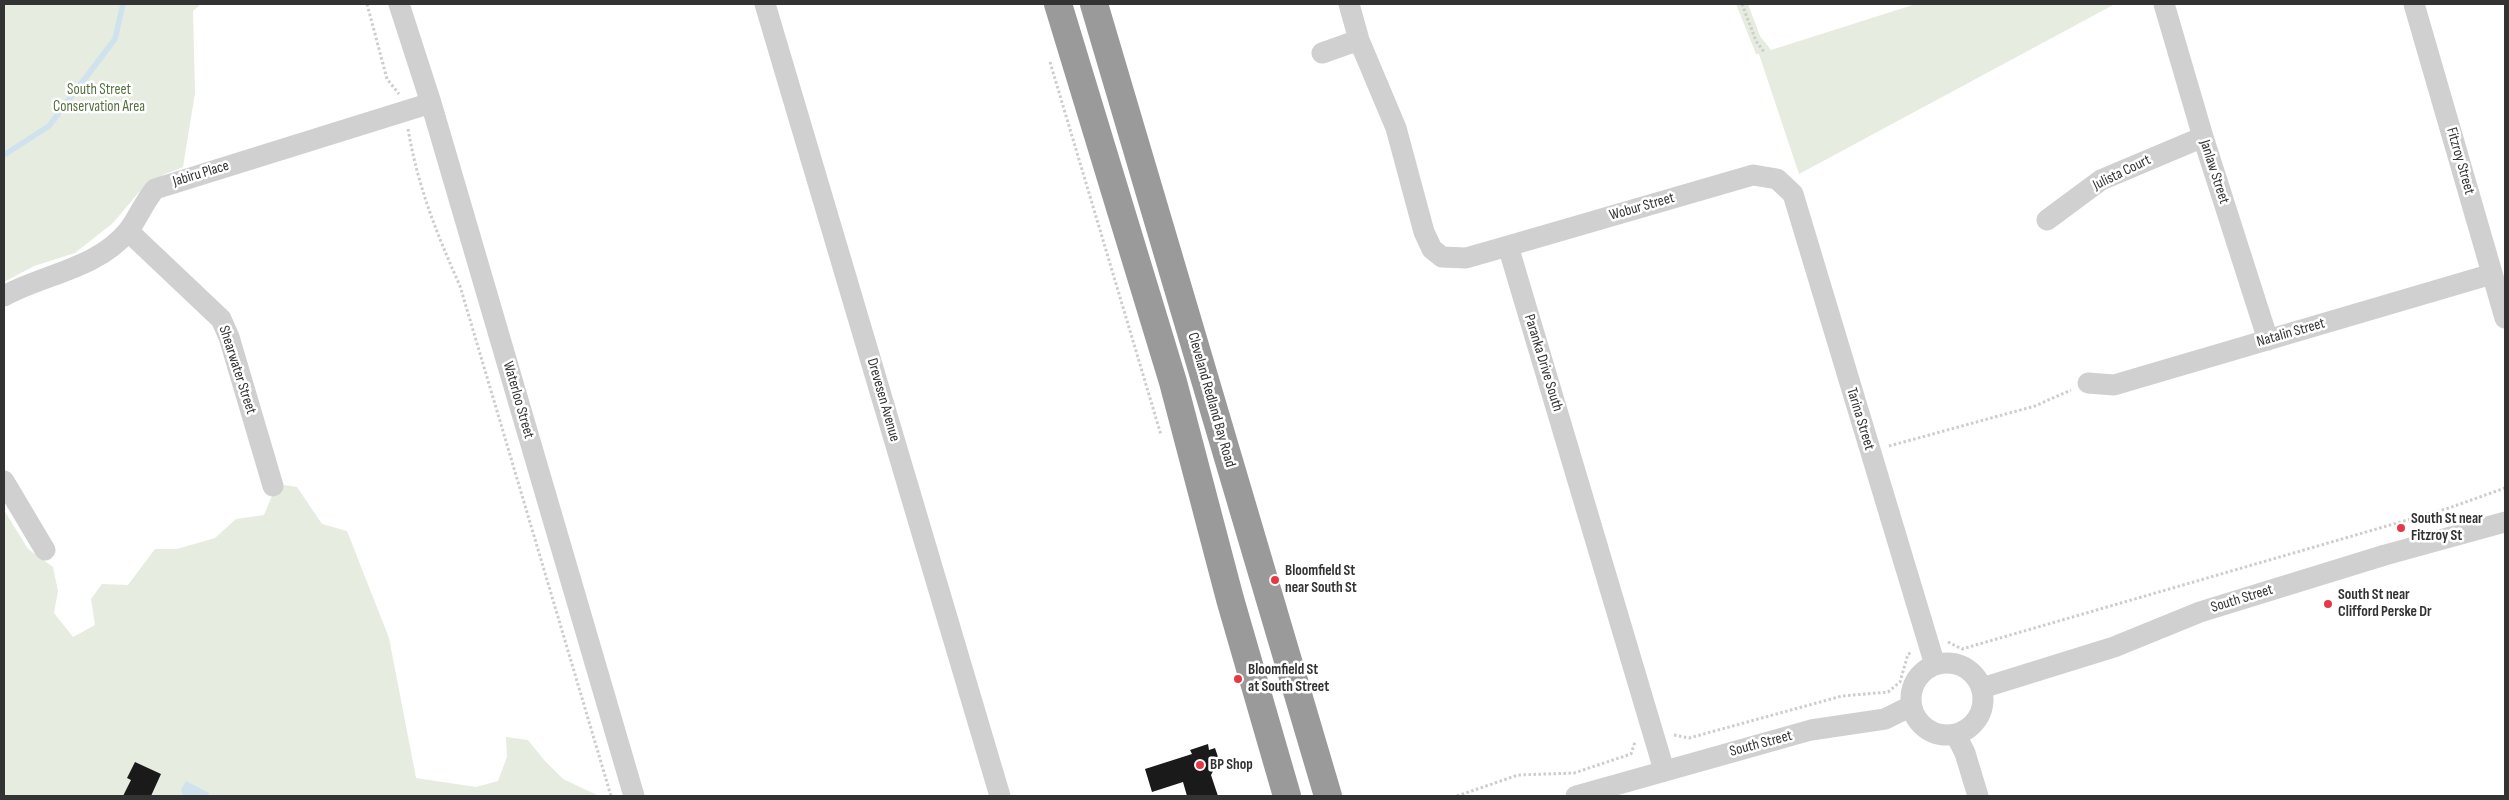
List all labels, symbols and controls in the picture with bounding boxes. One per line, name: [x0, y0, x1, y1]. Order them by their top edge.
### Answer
park label: South Street Conservation Area: [53, 81, 145, 116]
street label: Fitzroy Street: [2442, 125, 2478, 197]
street label: Janlaw Street: [2195, 138, 2233, 206]
street label: Julista Court: [2090, 151, 2154, 195]
street label: Jabiru Place: [171, 157, 231, 191]
street label: Wobur Street: [1608, 189, 1676, 225]
street label: Paranka Drive South: [1520, 312, 1566, 414]
street label: Natalin Street: [2255, 315, 2327, 351]
street label: Shearwater Street: [214, 323, 260, 417]
street label: Cleveland Redland Bay Road: [1183, 330, 1239, 470]
street label: Drevesen Avenue: [862, 356, 904, 444]
street label: Waterloo Street: [498, 359, 538, 441]
street label: Tarina Street: [1842, 386, 1878, 452]
place label: South St near Fitzroy St: [2411, 510, 2483, 545]
marker: South St near Fitzroy St: [2395, 522, 2407, 534]
place label: Bloomfield St near South St: [1285, 562, 1357, 597]
marker: Bloomfield St near South St: [1269, 574, 1281, 586]
street label: South Street: [2209, 581, 2275, 617]
place label: South St near Clifford Perske Dr: [2338, 586, 2432, 621]
marker: South St near Clifford Perske Dr: [2322, 598, 2334, 610]
place label: Bloomfield St at South Street: [1248, 661, 1329, 696]
marker: Bloomfield St at South Street: [1232, 673, 1244, 685]
street label: South Street: [1728, 727, 1794, 761]
place label: BP Shop: [1210, 756, 1253, 774]
marker: BP Shop: [1194, 759, 1206, 771]

